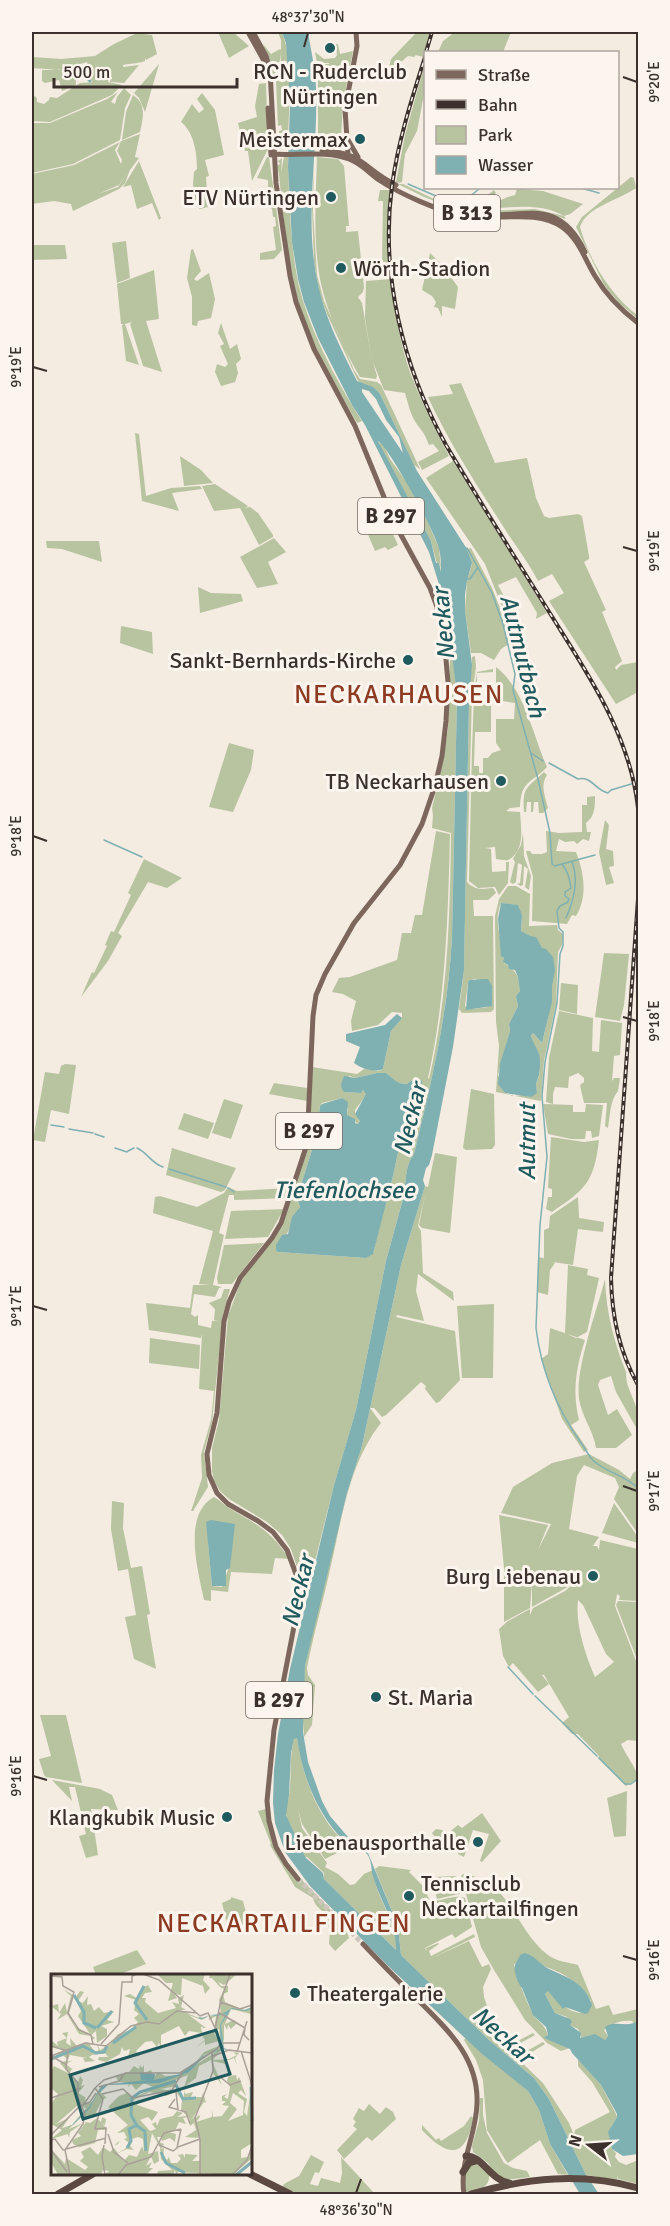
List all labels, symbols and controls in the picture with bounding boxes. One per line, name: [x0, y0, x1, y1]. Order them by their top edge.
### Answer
text: 48°37'30"N: [271, 8, 345, 26]
marker: RCN - Ruderclub Nürtingen: [323, 41, 337, 55]
scale bar: [54, 51, 237, 89]
legend: [424, 51, 619, 189]
place label: RCN - Ruderclub Nürtingen: [253, 58, 407, 110]
text: 500 m: [63, 61, 110, 83]
text: 9°20'E: [645, 61, 663, 103]
text: Straße: [478, 64, 530, 86]
text: Bahn: [478, 94, 518, 116]
text: Park: [478, 124, 513, 146]
place label: Meistermax: [238, 126, 348, 153]
marker: Meistermax: [353, 132, 367, 146]
text: Wasser: [478, 154, 534, 176]
place label: ETV Nürtingen: [182, 184, 319, 211]
marker: ETV Nürtingen: [324, 190, 338, 204]
road number: B 313: [434, 195, 500, 231]
place label: Wörth-Stadion: [353, 255, 490, 282]
marker: Wörth-Stadion: [334, 261, 348, 275]
text: 9°19'E: [7, 346, 25, 388]
road number: B 297: [358, 498, 424, 534]
text: 9°19'E: [645, 530, 663, 572]
water label: Neckar: [425, 583, 461, 662]
water label: Autmutbach: [493, 591, 553, 722]
place label: Sankt-Bernhards-Kirche: [170, 647, 396, 674]
marker: Sankt-Bernhards-Kirche: [401, 653, 415, 667]
district label: NECKARHAUSEN: [294, 679, 504, 711]
place label: TB Neckarhausen: [326, 768, 489, 795]
marker: TB Neckarhausen: [494, 774, 508, 788]
text: 9°18'E: [7, 815, 25, 857]
text: 9°18'E: [645, 1000, 663, 1042]
water label: Neckar: [387, 1077, 434, 1158]
water label: Autmut: [512, 1101, 542, 1180]
road number: B 297: [276, 1113, 342, 1149]
water label: Tiefenlochsee: [273, 1175, 416, 1205]
text: 9°17'E: [7, 1285, 25, 1327]
text: 9°17'E: [645, 1470, 663, 1512]
water label: Neckar: [275, 1549, 322, 1630]
place label: Burg Liebenau: [445, 1563, 581, 1590]
marker: Burg Liebenau: [586, 1569, 600, 1583]
road number: B 297: [246, 1682, 312, 1718]
place label: St. Maria: [388, 1684, 473, 1711]
marker: St. Maria: [369, 1690, 383, 1704]
text: 9°16'E: [7, 1755, 25, 1797]
place label: Klangkubik Music: [49, 1804, 215, 1831]
marker: Klangkubik Music: [220, 1810, 234, 1824]
place label: Liebenausporthalle: [285, 1829, 466, 1856]
marker: Liebenausporthalle: [471, 1835, 485, 1849]
place label: Tennisclub Neckartailfingen: [421, 1870, 579, 1922]
marker: Tennisclub Neckartailfingen: [402, 1889, 416, 1903]
district label: NECKARTAILFINGEN: [157, 1908, 411, 1940]
text: 9°16'E: [645, 1939, 663, 1981]
inset map: [51, 1974, 252, 2175]
place label: Theatergalerie: [307, 1980, 444, 2007]
marker: Theatergalerie: [288, 1986, 302, 2000]
water label: Neckar: [466, 2000, 542, 2073]
north arrow: [559, 2115, 619, 2175]
text: N: [564, 2133, 587, 2149]
text: 48°36'30"N: [319, 2201, 393, 2219]

